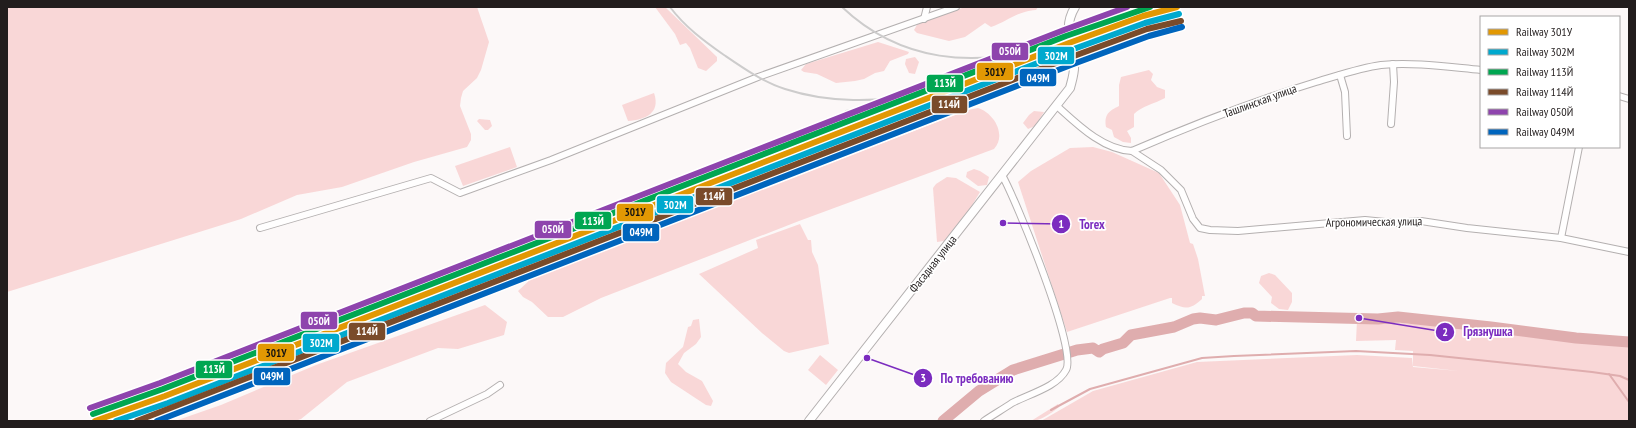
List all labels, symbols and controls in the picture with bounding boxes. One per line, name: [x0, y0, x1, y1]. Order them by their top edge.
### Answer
legend: [1480, 16, 1620, 148]
text: Railway 301У: [1516, 24, 1573, 39]
line badge: 050Й: [991, 42, 1029, 61]
text: 050Й: [999, 44, 1021, 58]
text: Railway 302М: [1516, 44, 1574, 59]
line badge: 302М: [1037, 46, 1075, 65]
text: 302М: [1044, 49, 1068, 63]
line badge: 301У: [976, 62, 1014, 81]
text: Railway 113Й: [1516, 64, 1573, 79]
text: 301У: [985, 65, 1006, 79]
line badge: 049М: [1019, 68, 1057, 87]
text: 049М: [1026, 71, 1050, 85]
line badge: 113Й: [926, 74, 964, 93]
text: 113Й: [934, 76, 956, 90]
street label: Ташлинская улица: [1221, 80, 1299, 121]
text: Railway 114Й: [1516, 84, 1573, 99]
line badge: 114Й: [931, 95, 968, 114]
text: 114Й: [938, 97, 960, 111]
text: Railway 050Й: [1516, 104, 1573, 119]
text: Railway 049М: [1516, 124, 1574, 139]
line badge: 114Й: [695, 187, 733, 206]
text: 114Й: [703, 189, 725, 203]
line badge: 302М: [656, 195, 694, 214]
text: 302М: [663, 198, 687, 212]
line badge: 301У: [616, 203, 654, 222]
text: 301У: [625, 205, 646, 219]
line badge: 113Й: [574, 211, 612, 230]
callout: Torex: [1051, 212, 1113, 237]
street label: Агрономическая улица: [1326, 213, 1423, 230]
text: 113Й: [582, 214, 604, 228]
text: 1: [1058, 216, 1064, 231]
text: Torex: [1079, 216, 1105, 233]
line badge: 050Й: [534, 220, 572, 239]
text: 050Й: [542, 222, 564, 236]
line badge: 049М: [622, 223, 660, 242]
text: 049М: [629, 225, 653, 239]
street label: Фасадная улица: [906, 232, 960, 295]
line badge: 050Й: [300, 311, 338, 330]
text: 050Й: [308, 314, 330, 328]
callout: Грязнушка: [1435, 319, 1521, 344]
line badge: 114Й: [348, 322, 386, 341]
text: Грязнушка: [1463, 323, 1513, 340]
text: 114Й: [356, 324, 378, 338]
text: 2: [1442, 324, 1448, 339]
line badge: 302М: [302, 333, 340, 353]
text: 302М: [309, 336, 333, 350]
line badge: 301У: [257, 343, 295, 362]
text: 301У: [266, 346, 287, 360]
line badge: 113Й: [195, 360, 233, 379]
text: 113Й: [203, 362, 225, 376]
callout: По требованию: [913, 366, 1022, 391]
line badge: 049М: [253, 367, 291, 386]
text: 049М: [260, 369, 284, 383]
text: 3: [920, 370, 926, 385]
text: По требованию: [941, 370, 1013, 387]

